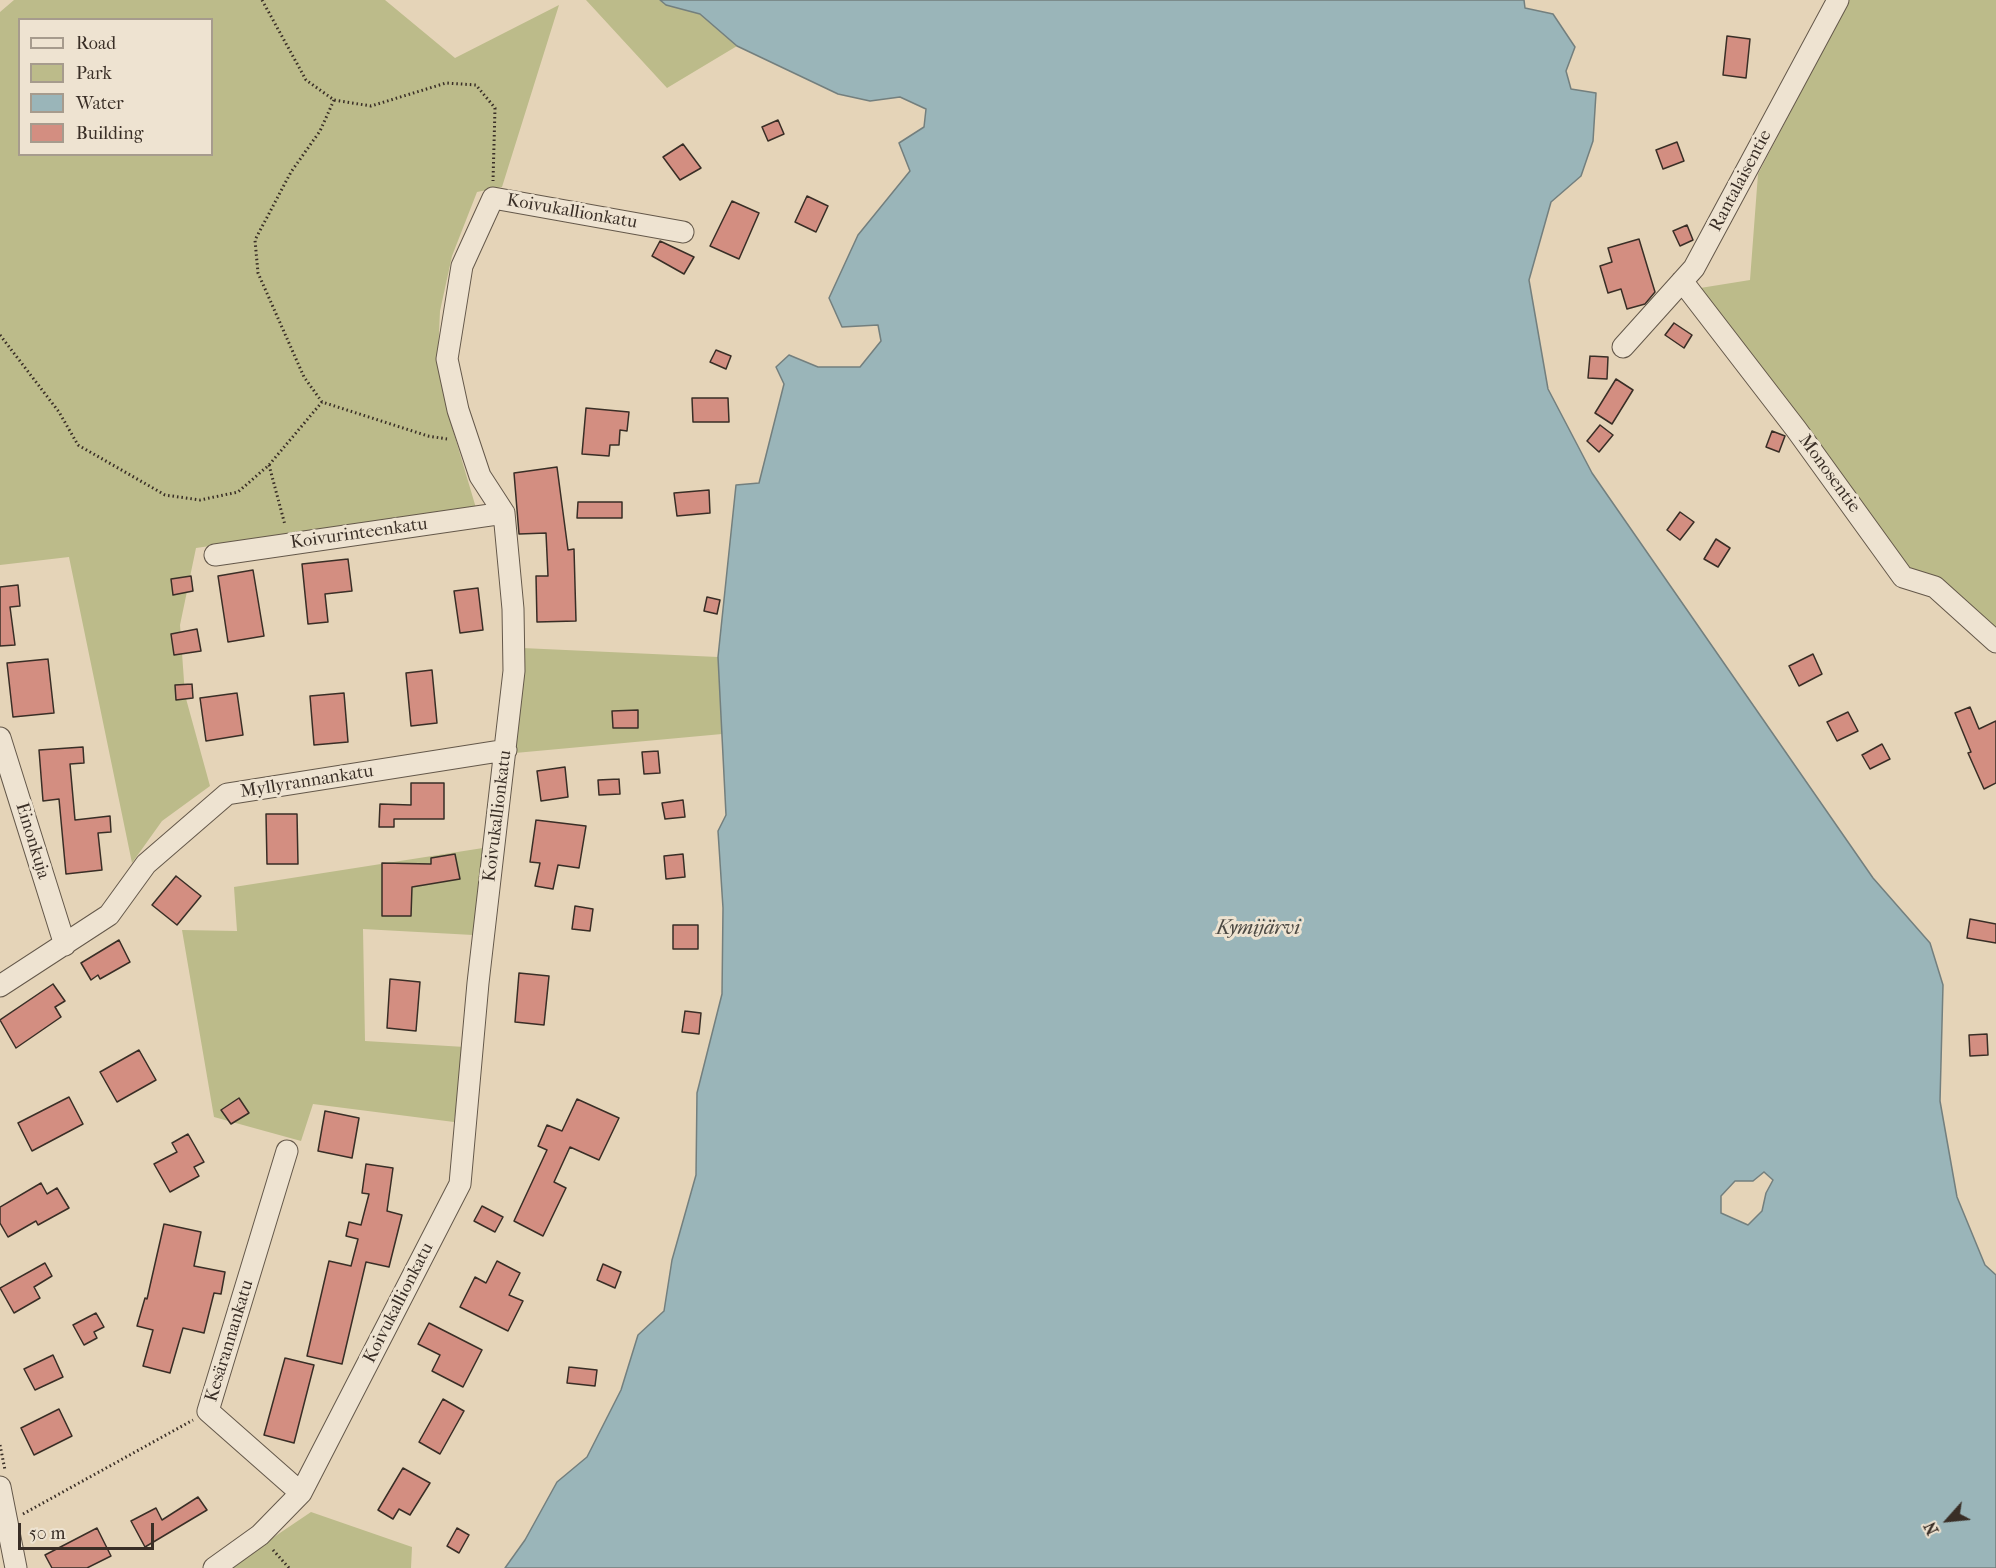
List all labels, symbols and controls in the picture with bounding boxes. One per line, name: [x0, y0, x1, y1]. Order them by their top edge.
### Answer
legend: [18, 18, 213, 156]
text: Road: [76, 33, 116, 54]
text: Park: [76, 63, 112, 84]
text: Water: [76, 93, 124, 114]
text: Building: [76, 123, 143, 144]
street label: Rantalaisentie: [1705, 127, 1777, 235]
street label: Koivukallionkatu: [505, 190, 639, 234]
street label: Monosentie: [1793, 431, 1865, 517]
street label: Koivurinteenkatu: [289, 514, 429, 554]
street label: Koivukallionkatu: [479, 749, 517, 883]
street label: Myllyrannankatu: [239, 761, 375, 803]
street label: Einonkuja: [10, 800, 54, 882]
water label: Kymijärvi: [1216, 917, 1300, 941]
street label: Koivukallionkatu: [359, 1239, 439, 1367]
street label: Kesärannankatu: [201, 1277, 259, 1405]
north arrow: [1918, 1490, 1978, 1550]
scale bar: [21, 1511, 158, 1549]
text: N: [1920, 1519, 1943, 1538]
text: 50 m: [29, 1523, 65, 1544]

